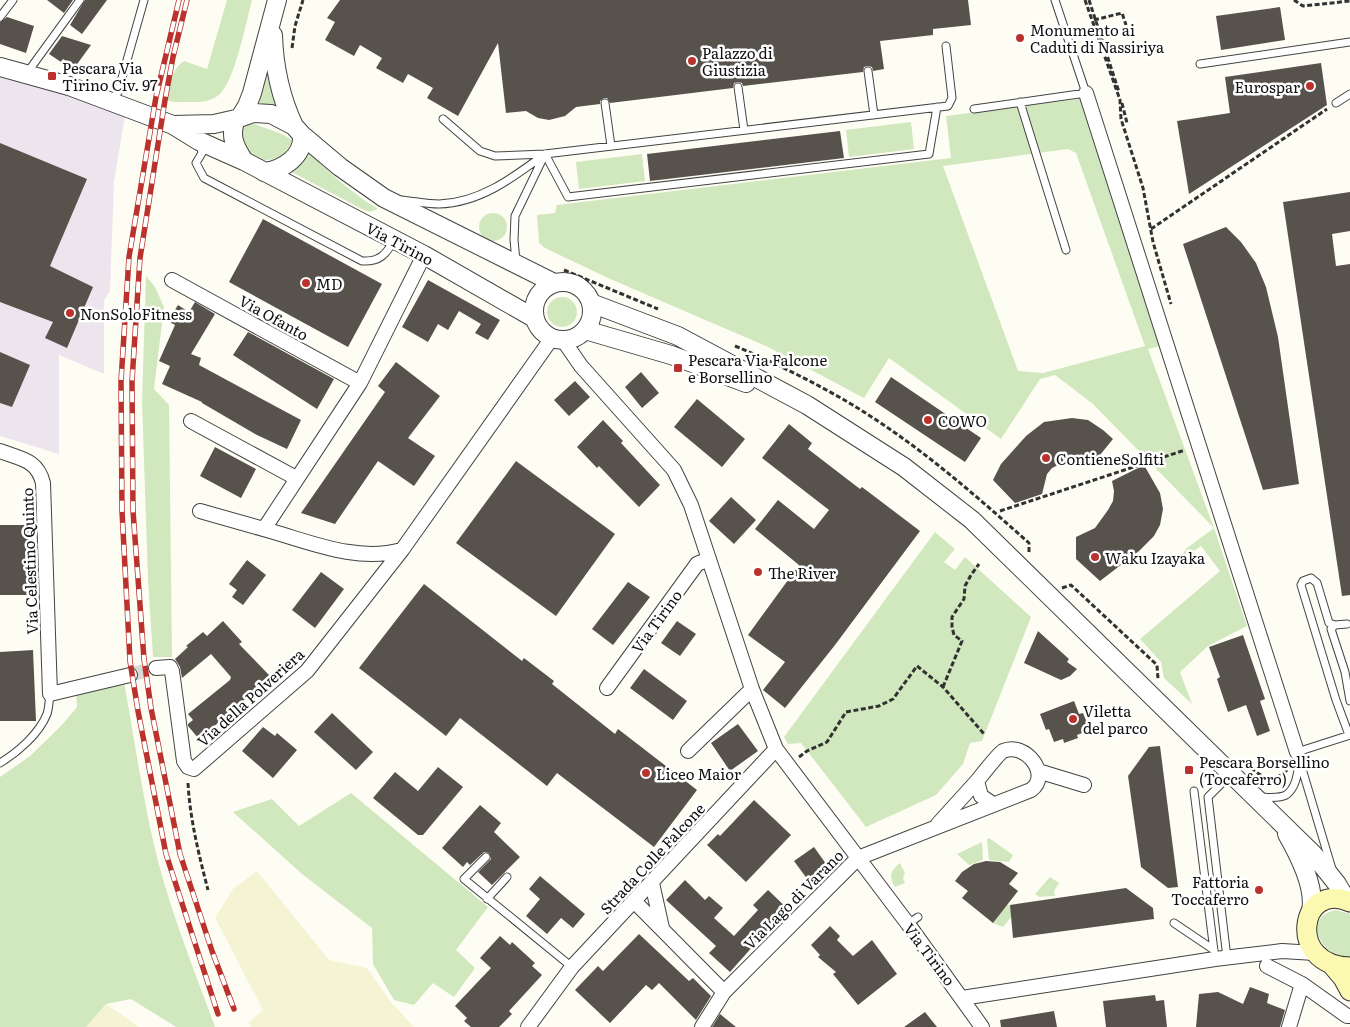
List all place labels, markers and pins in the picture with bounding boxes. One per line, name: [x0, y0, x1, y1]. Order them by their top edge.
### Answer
place label: Monumento ai Caduti di Nassiriya: [1030, 18, 1165, 58]
marker: Monumento ai Caduti di Nassiriya: [1014, 32, 1026, 44]
place label: Palazzo di Giustizia: [702, 41, 773, 81]
marker: Palazzo di Giustizia: [686, 55, 698, 67]
place label: Pescara Via Tirino Civ. 97: [62, 56, 158, 96]
marker: Pescara Via Tirino Civ. 97: [46, 70, 58, 82]
place label: Eurospar: [1235, 75, 1300, 98]
marker: Eurospar: [1304, 80, 1316, 92]
place label: MD: [316, 272, 343, 295]
marker: MD: [300, 277, 312, 289]
place label: NonSoloFitness: [80, 302, 192, 325]
marker: NonSoloFitness: [64, 307, 76, 319]
place label: Pescara Via Falcone e Borsellino: [688, 348, 827, 388]
marker: Pescara Via Falcone e Borsellino: [672, 362, 684, 374]
place label: COWO: [938, 409, 987, 432]
marker: COWO: [922, 414, 934, 426]
place label: ContieneSolfiti: [1056, 447, 1164, 470]
marker: ContieneSolfiti: [1040, 452, 1052, 464]
place label: Waku Izayaka: [1105, 546, 1206, 569]
marker: Waku Izayaka: [1089, 551, 1101, 563]
place label: The River: [768, 561, 836, 584]
marker: The River: [752, 566, 764, 578]
place label: Viletta del parco: [1083, 699, 1148, 739]
marker: Viletta del parco: [1067, 713, 1079, 725]
place label: Pescara Borsellino (Toccaferro): [1199, 750, 1330, 790]
place label: Liceo Maior: [656, 762, 741, 785]
marker: Pescara Borsellino (Toccaferro): [1183, 764, 1195, 776]
marker: Liceo Maior: [640, 767, 652, 779]
place label: Fattoria Toccaferro: [1171, 870, 1250, 910]
marker: Fattoria Toccaferro: [1253, 884, 1265, 896]

